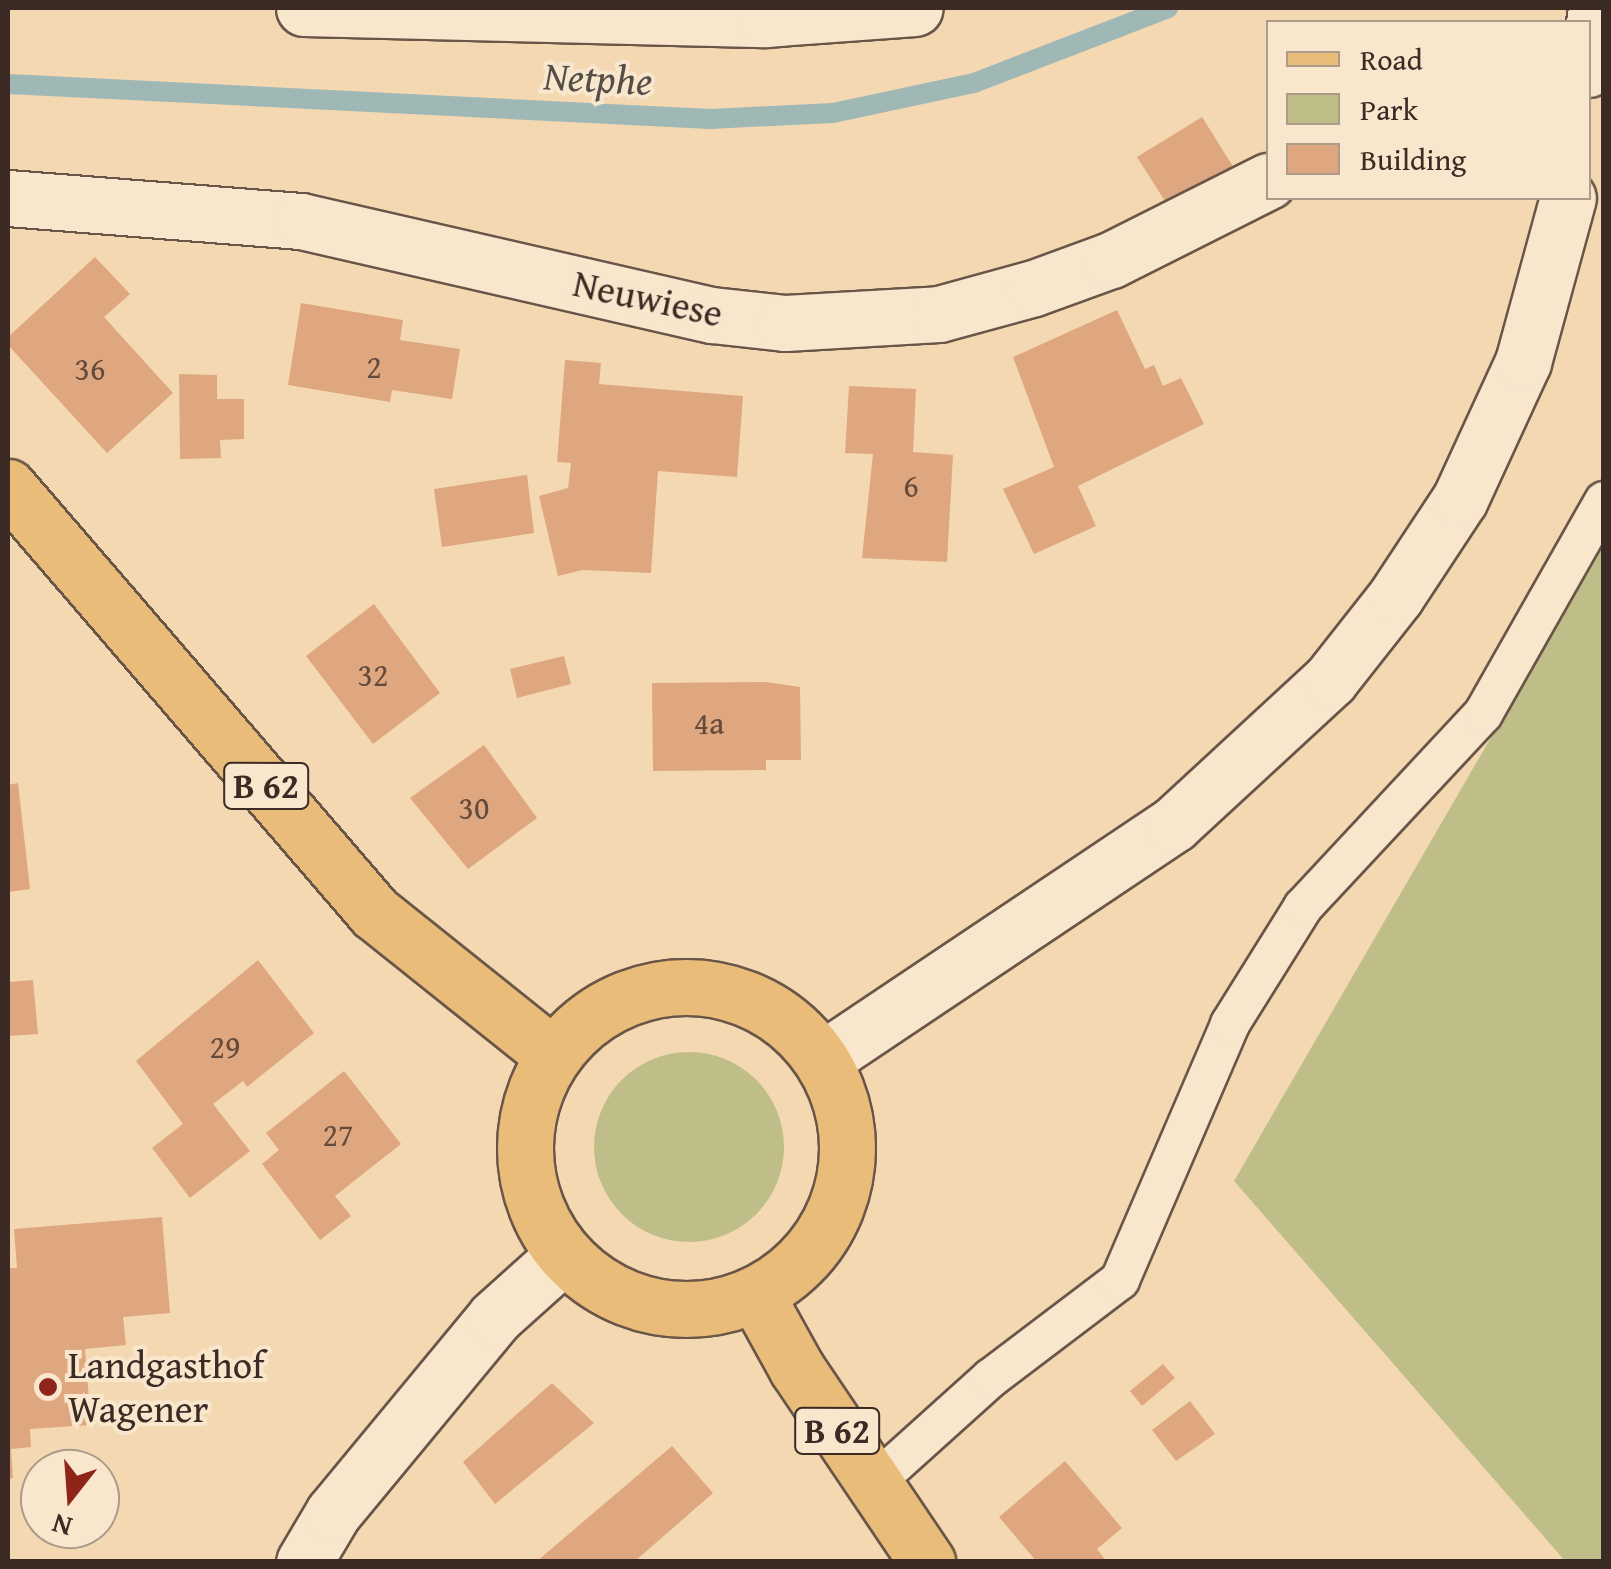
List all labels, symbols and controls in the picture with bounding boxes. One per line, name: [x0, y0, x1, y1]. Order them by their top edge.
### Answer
legend: [1266, 20, 1591, 200]
text: Road: [1360, 37, 1423, 81]
water label: Netphe: [542, 51, 654, 105]
text: Park: [1360, 87, 1418, 131]
text: Building: [1360, 137, 1466, 181]
street label: Neuwiese: [569, 260, 727, 336]
house number: 2: [366, 348, 382, 386]
house number: 36: [75, 350, 105, 388]
house number: 6: [903, 467, 919, 505]
house number: 32: [358, 656, 388, 694]
house number: 4a: [694, 704, 724, 742]
road number: B 62: [221, 756, 311, 816]
house number: 30: [459, 789, 489, 827]
house number: 29: [210, 1028, 240, 1066]
house number: 27: [323, 1116, 353, 1154]
place label: Landgasthof Wagener: [68, 1342, 264, 1432]
marker: Landgasthof Wagener: [37, 1376, 59, 1398]
road number: B 62: [792, 1401, 882, 1461]
north arrow: [20, 1449, 120, 1549]
text: N: [47, 1504, 77, 1549]

